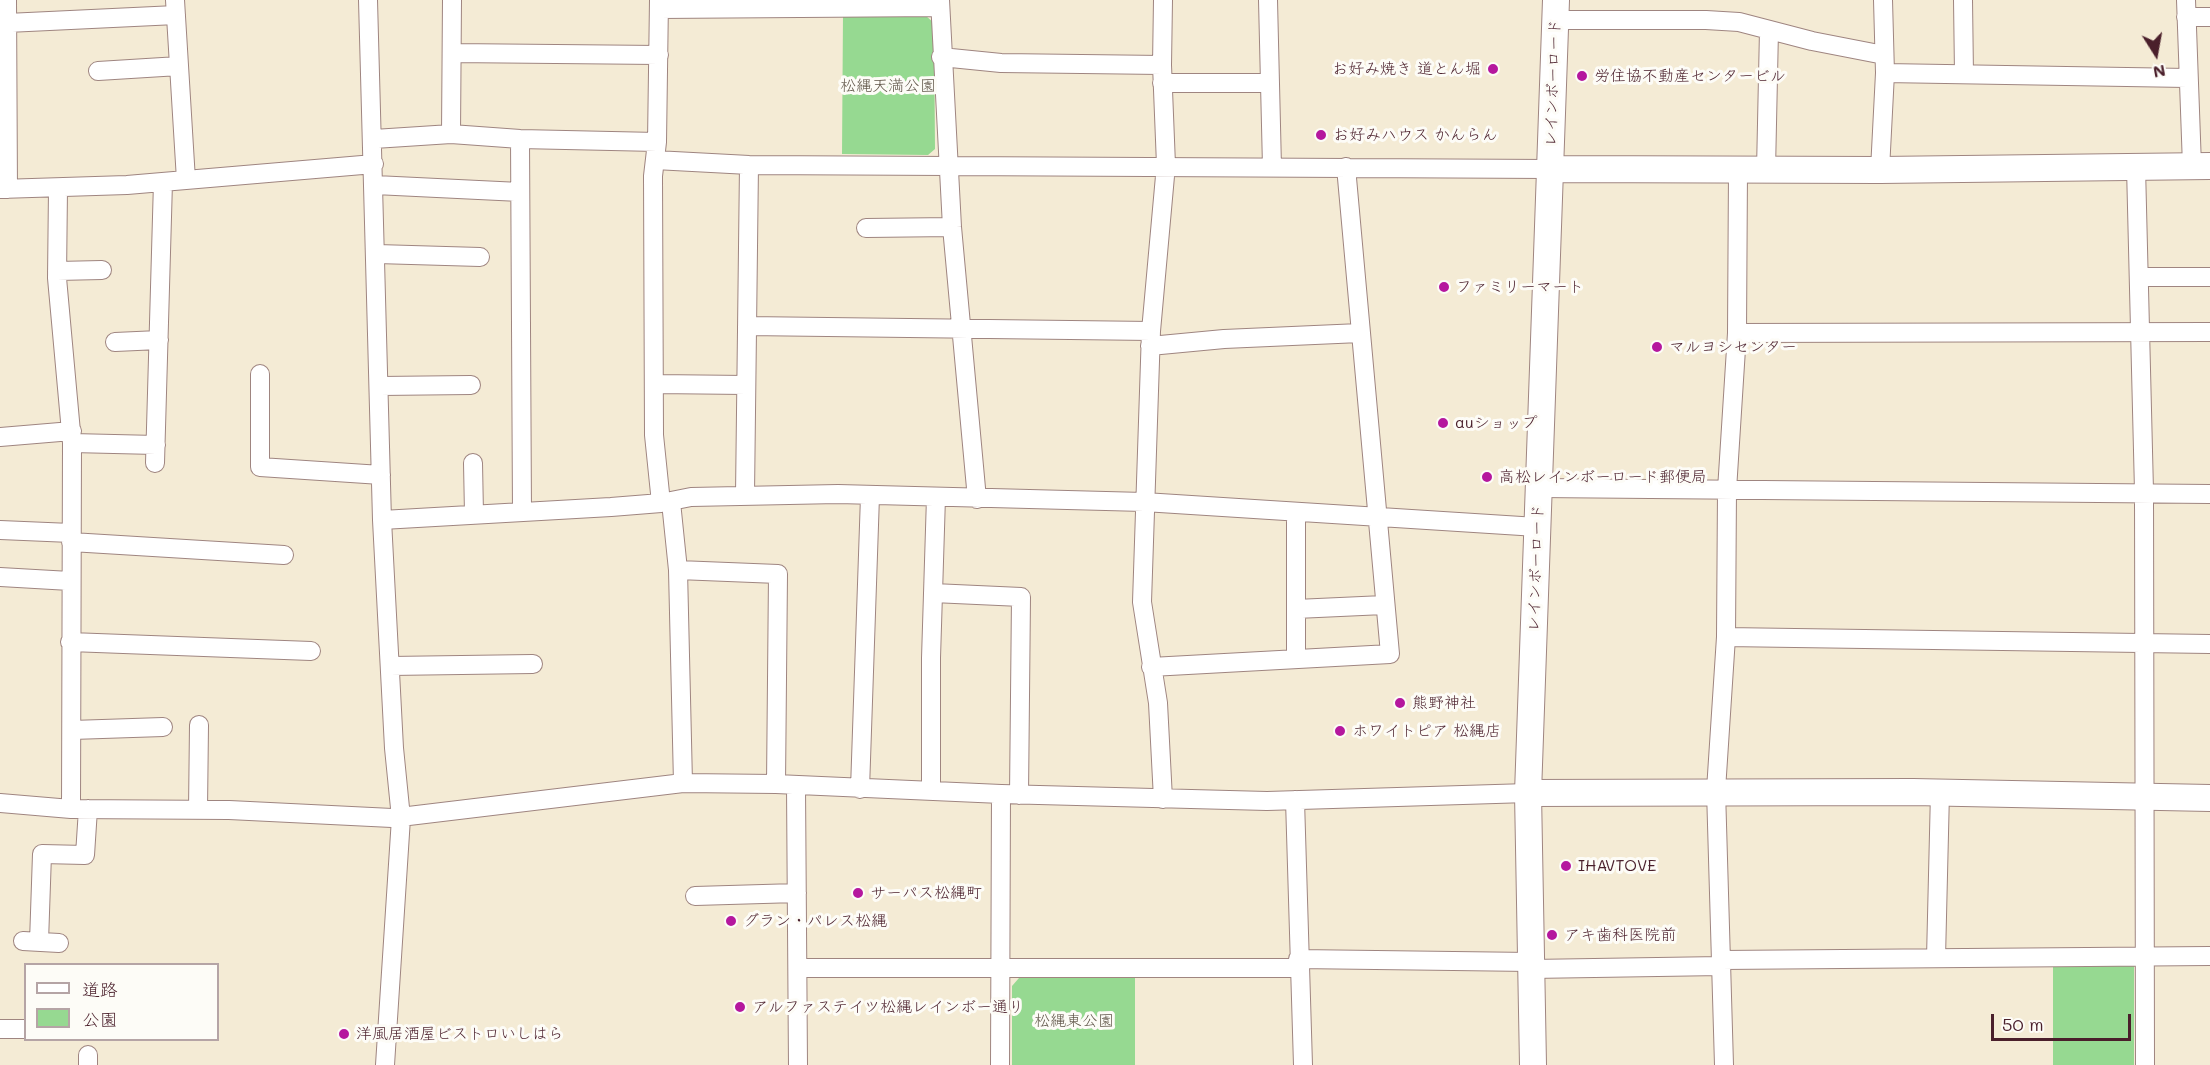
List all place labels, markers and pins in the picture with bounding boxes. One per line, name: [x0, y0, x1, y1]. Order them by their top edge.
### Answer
place label: お好み焼き 道とん堀: [1332, 59, 1481, 79]
marker: お好み焼き 道とん堀: [1486, 62, 1500, 76]
place label: 労住協不動産センタービル: [1594, 66, 1786, 86]
marker: 労住協不動産センタービル: [1575, 69, 1589, 83]
place label: お好みハウス かんらん: [1333, 125, 1498, 145]
marker: お好みハウス かんらん: [1314, 128, 1328, 142]
place label: ファミリーマート: [1456, 277, 1584, 297]
marker: ファミリーマート: [1437, 280, 1451, 294]
place label: マルヨシセンター: [1669, 337, 1797, 357]
marker: マルヨシセンター: [1650, 340, 1664, 354]
place label: auショップ: [1455, 413, 1538, 433]
marker: auショップ: [1436, 416, 1450, 430]
place label: 高松レインボーロード郵便局: [1499, 467, 1707, 487]
marker: 高松レインボーロード郵便局: [1480, 470, 1494, 484]
place label: 熊野神社: [1412, 693, 1476, 713]
marker: 熊野神社: [1393, 696, 1407, 710]
place label: ホワイトピア 松縄店: [1352, 721, 1501, 741]
marker: ホワイトピア 松縄店: [1333, 724, 1347, 738]
place label: IHAVTOVE: [1578, 856, 1656, 876]
marker: IHAVTOVE: [1559, 859, 1573, 873]
place label: サーパス松縄町: [870, 883, 982, 903]
marker: サーパス松縄町: [851, 886, 865, 900]
place label: グラン・パレス松縄: [743, 911, 887, 931]
marker: グラン・パレス松縄: [724, 914, 738, 928]
place label: アキ歯科医院前: [1564, 925, 1676, 945]
marker: アキ歯科医院前: [1545, 928, 1559, 942]
place label: アルファステイツ松縄レインボー通り: [752, 997, 1024, 1017]
marker: アルファステイツ松縄レインボー通り: [733, 1000, 747, 1014]
place label: 洋風居酒屋ビストロいしはら: [356, 1024, 564, 1044]
marker: 洋風居酒屋ビストロいしはら: [337, 1027, 351, 1041]

